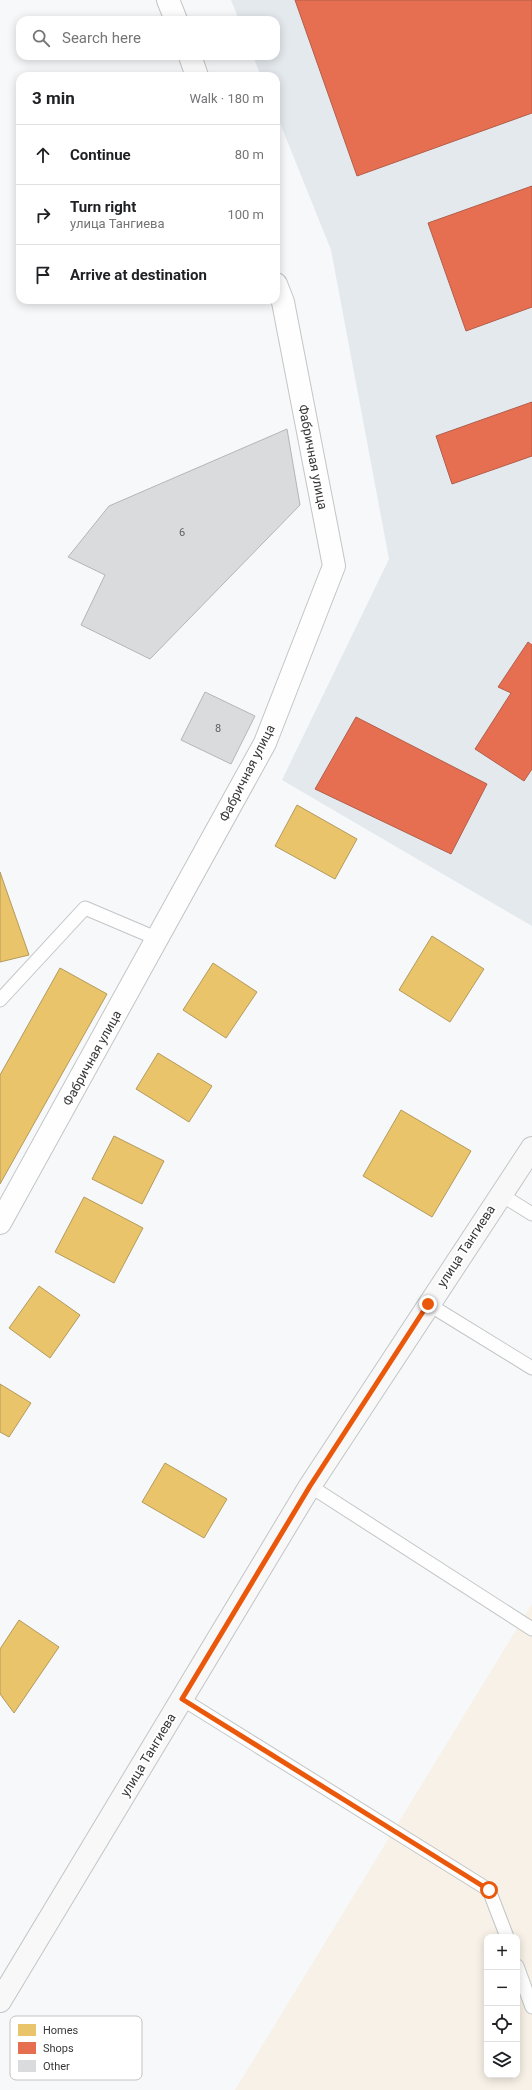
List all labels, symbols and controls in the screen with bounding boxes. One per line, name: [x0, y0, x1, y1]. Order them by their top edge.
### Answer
search box: [16, 16, 280, 60]
icon: search: [30, 27, 52, 49]
text: Search here: [62, 29, 141, 47]
text: 3 min: [32, 88, 75, 108]
text: Walk · 180 m: [189, 91, 264, 106]
icon: ahead: [32, 144, 54, 166]
text: Continue: [70, 146, 131, 164]
text: 80 m: [235, 147, 264, 162]
text: Turn right: [70, 198, 136, 216]
icon: right: [32, 204, 54, 226]
text: 100 m: [227, 207, 264, 222]
text: улица Тангиева: [70, 216, 165, 231]
icon: arrive: [32, 264, 54, 286]
text: Arrive at destination: [70, 266, 207, 284]
street label: Фабричная улица: [295, 403, 331, 511]
house number: 6: [179, 526, 185, 539]
house number: 8: [215, 722, 221, 735]
street label: Фабричная улица: [216, 722, 278, 824]
street label: Фабричная улица: [60, 1008, 124, 1108]
street label: улица Тангиева: [434, 1202, 498, 1290]
route end: [419, 1295, 437, 1313]
street label: улица Тангиева: [117, 1711, 179, 1799]
route start: [480, 1881, 498, 1899]
map controls: [484, 1934, 520, 2078]
button: +: [484, 1934, 520, 1970]
button: −: [484, 1970, 520, 2006]
button: locate: [484, 2006, 520, 2042]
legend: [10, 2016, 142, 2080]
text: Homes: [43, 2024, 79, 2037]
text: Shops: [43, 2042, 74, 2055]
button: layers: [484, 2042, 520, 2078]
text: Other: [43, 2060, 70, 2073]

